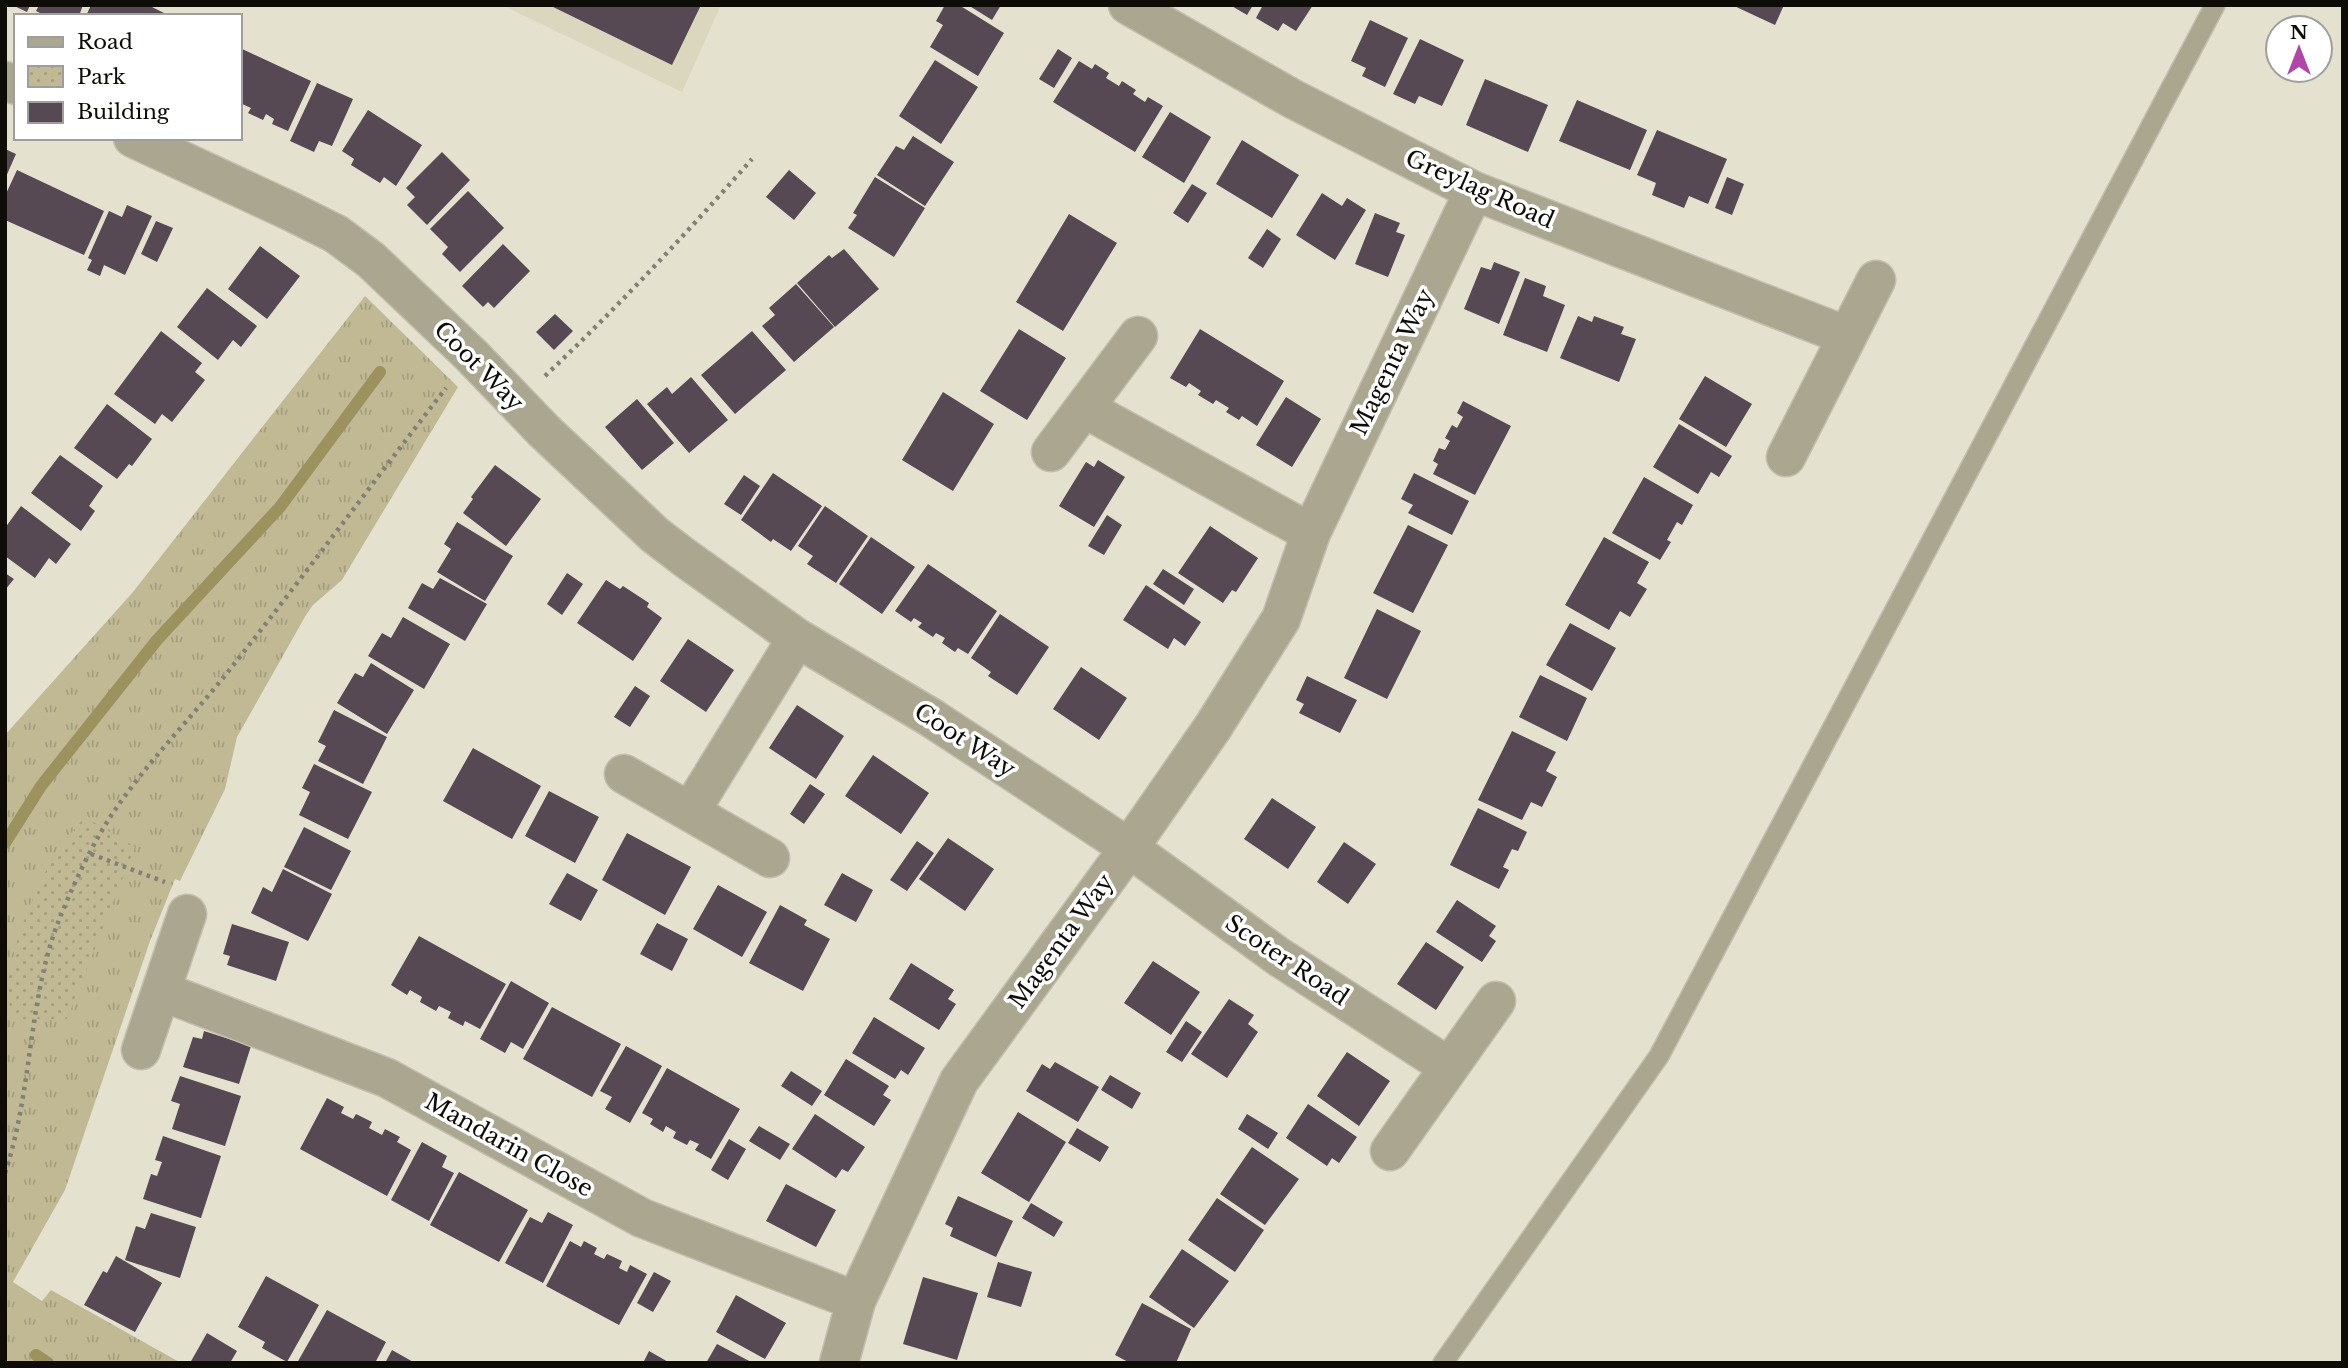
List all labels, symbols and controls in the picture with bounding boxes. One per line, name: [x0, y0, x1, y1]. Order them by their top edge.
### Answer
legend: [14, 14, 242, 140]
north arrow: [2264, 14, 2334, 84]
text: N: [2290, 21, 2308, 44]
text: Road: [77, 29, 133, 55]
text: Park: [77, 64, 126, 90]
text: Building: [77, 99, 170, 125]
street label: Greylag Road: [1401, 144, 1559, 234]
street label: Magenta Way: [1344, 284, 1440, 440]
street label: Coot Way: [428, 315, 530, 417]
street label: Coot Way: [909, 697, 1021, 783]
street label: Magenta Way: [1003, 868, 1119, 1014]
street label: Scoter Road: [1220, 909, 1354, 1011]
street label: Mandarin Close: [420, 1087, 598, 1203]

